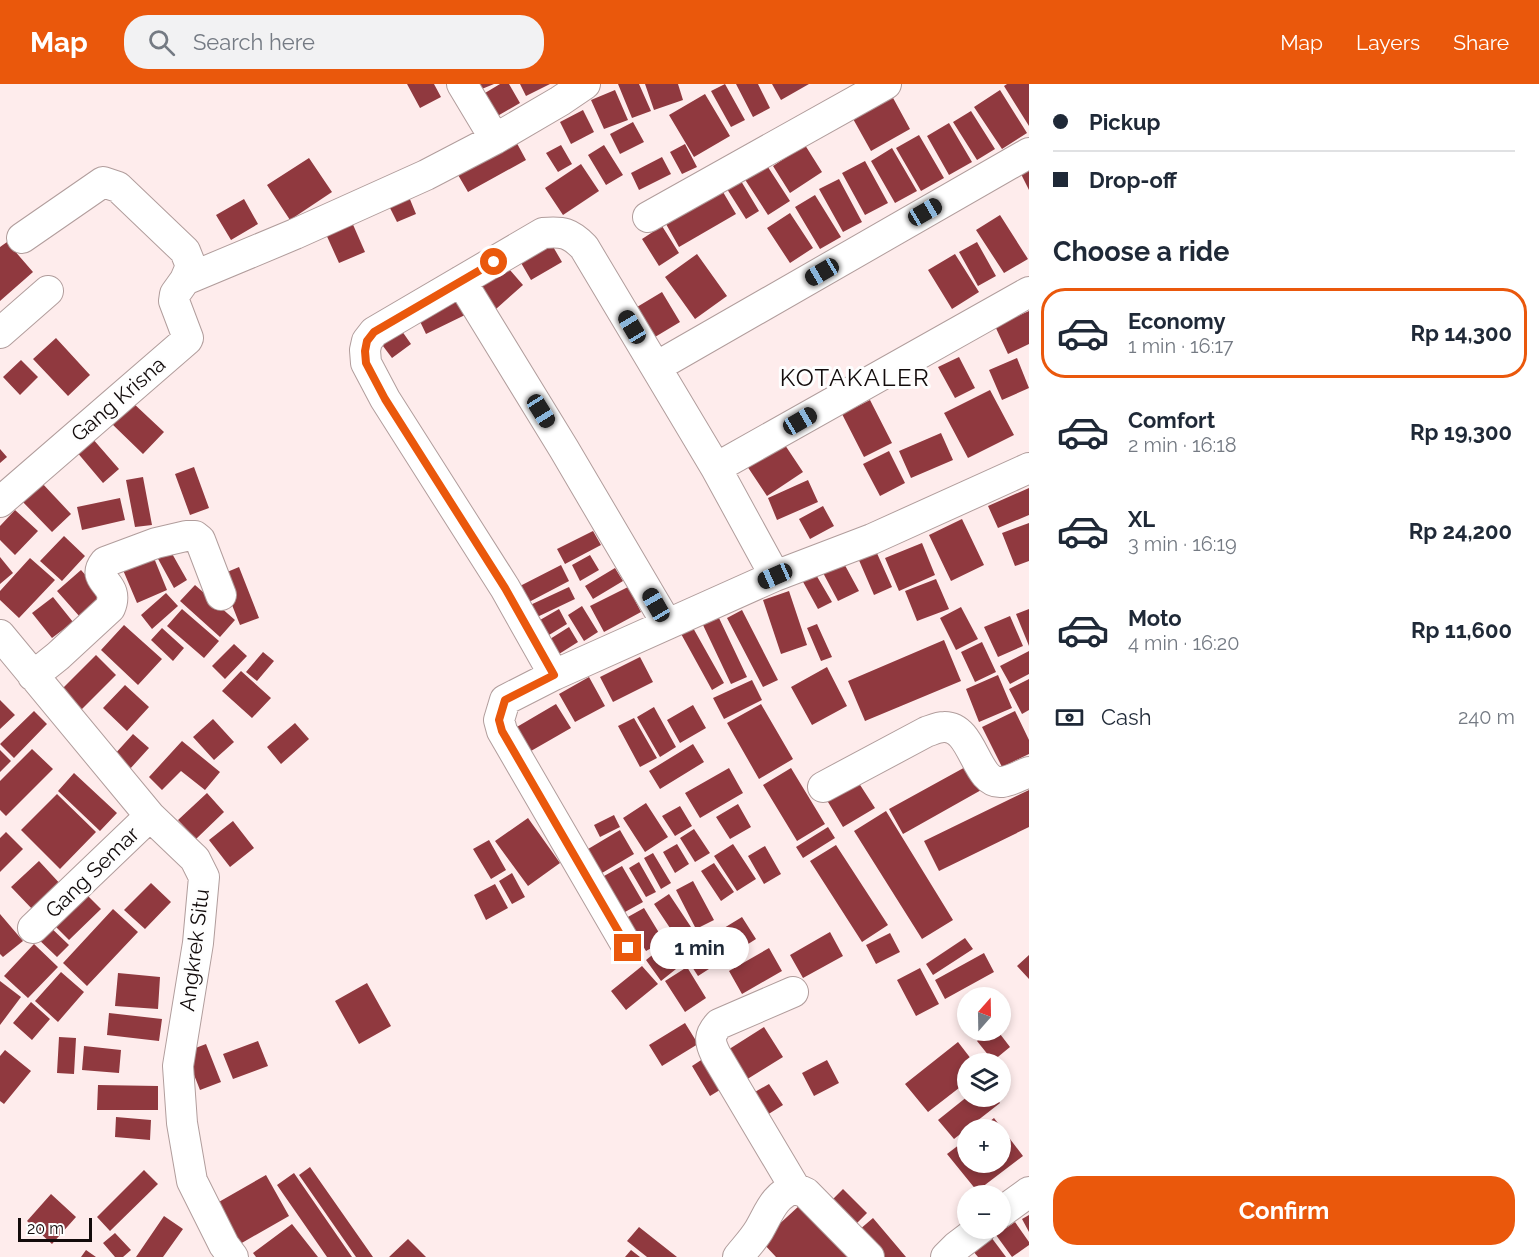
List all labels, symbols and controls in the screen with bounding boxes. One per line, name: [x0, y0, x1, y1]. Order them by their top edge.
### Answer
search box: [124, 15, 544, 69]
text: Map: [30, 26, 88, 59]
icon: search: [145, 26, 178, 59]
text: Search here: [193, 29, 315, 55]
text: Map: [1280, 30, 1323, 55]
text: Layers: [1356, 30, 1420, 55]
text: Share: [1453, 30, 1509, 55]
text: Pickup: [1089, 109, 1161, 135]
text: Drop-off: [1089, 167, 1177, 193]
car: [905, 195, 945, 229]
text: Choose a ride: [1053, 236, 1229, 267]
route start: [480, 248, 507, 275]
car: [802, 255, 842, 289]
icon: car: [1056, 306, 1110, 360]
car: [615, 307, 649, 347]
text: Economy: [1128, 308, 1226, 334]
text: Rp 14,300: [1410, 320, 1512, 346]
text: 1 min · 16:17: [1128, 334, 1234, 358]
street label: Gang Krisna: [66, 351, 170, 447]
district label: KOTAKALER: [780, 363, 930, 392]
car: [524, 391, 558, 431]
car: [780, 404, 820, 438]
icon: car: [1056, 405, 1110, 459]
text: Comfort: [1128, 407, 1215, 433]
text: Rp 19,300: [1410, 419, 1512, 445]
text: 2 min · 16:18: [1128, 433, 1237, 457]
icon: car: [1056, 504, 1110, 558]
text: XL: [1128, 506, 1155, 532]
text: Rp 24,200: [1409, 518, 1512, 544]
text: 3 min · 16:19: [1128, 532, 1237, 556]
car: [755, 560, 795, 592]
car: [639, 585, 673, 625]
icon: car: [1056, 603, 1110, 657]
text: Moto: [1128, 605, 1182, 631]
text: Rp 11,600: [1411, 617, 1512, 643]
text: 4 min · 16:20: [1128, 631, 1239, 655]
icon: cash: [1053, 701, 1086, 734]
text: Cash: [1101, 704, 1152, 730]
text: 240 m: [1458, 705, 1515, 729]
street label: Gang Semar: [40, 821, 144, 923]
street label: Angkrek Situ: [174, 887, 214, 1013]
callout: 1 min: [649, 927, 748, 969]
route end: [614, 934, 641, 961]
text: 1 min: [674, 936, 725, 960]
north arrow: [957, 987, 1011, 1041]
map controls: [957, 987, 1011, 1239]
button: layers: [957, 1053, 1011, 1107]
button: +: [957, 1119, 1011, 1173]
button: Confirm: [1053, 1176, 1515, 1245]
button: −: [957, 1185, 1011, 1239]
scale bar: [18, 1215, 92, 1242]
text: 20 m: [27, 1219, 64, 1238]

